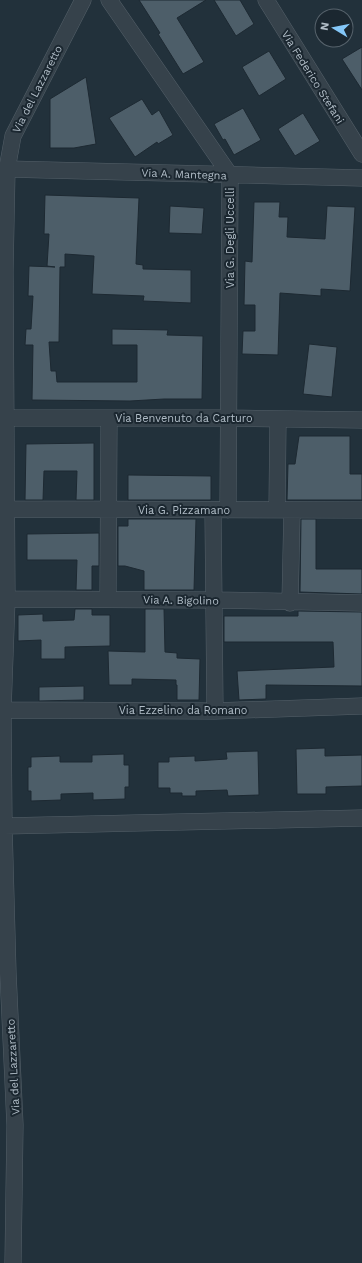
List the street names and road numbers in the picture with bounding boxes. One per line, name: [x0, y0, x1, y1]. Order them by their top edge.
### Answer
street label: Via Federico Stefani: [279, 28, 347, 126]
street label: Via del Lazzaretto: [10, 43, 65, 135]
street label: Via A. Mantegna: [141, 167, 227, 182]
street label: Via G. Degli Uccelli: [224, 188, 237, 288]
street label: Via Benvenuto da Carturo: [115, 412, 253, 425]
street label: Via G. Pizzamano: [138, 504, 230, 517]
street label: Via A. Bigolino: [143, 593, 219, 608]
street label: Via Ezzelino da Romano: [119, 704, 247, 717]
street label: Via del Lazzaretto: [4, 1019, 23, 1115]

